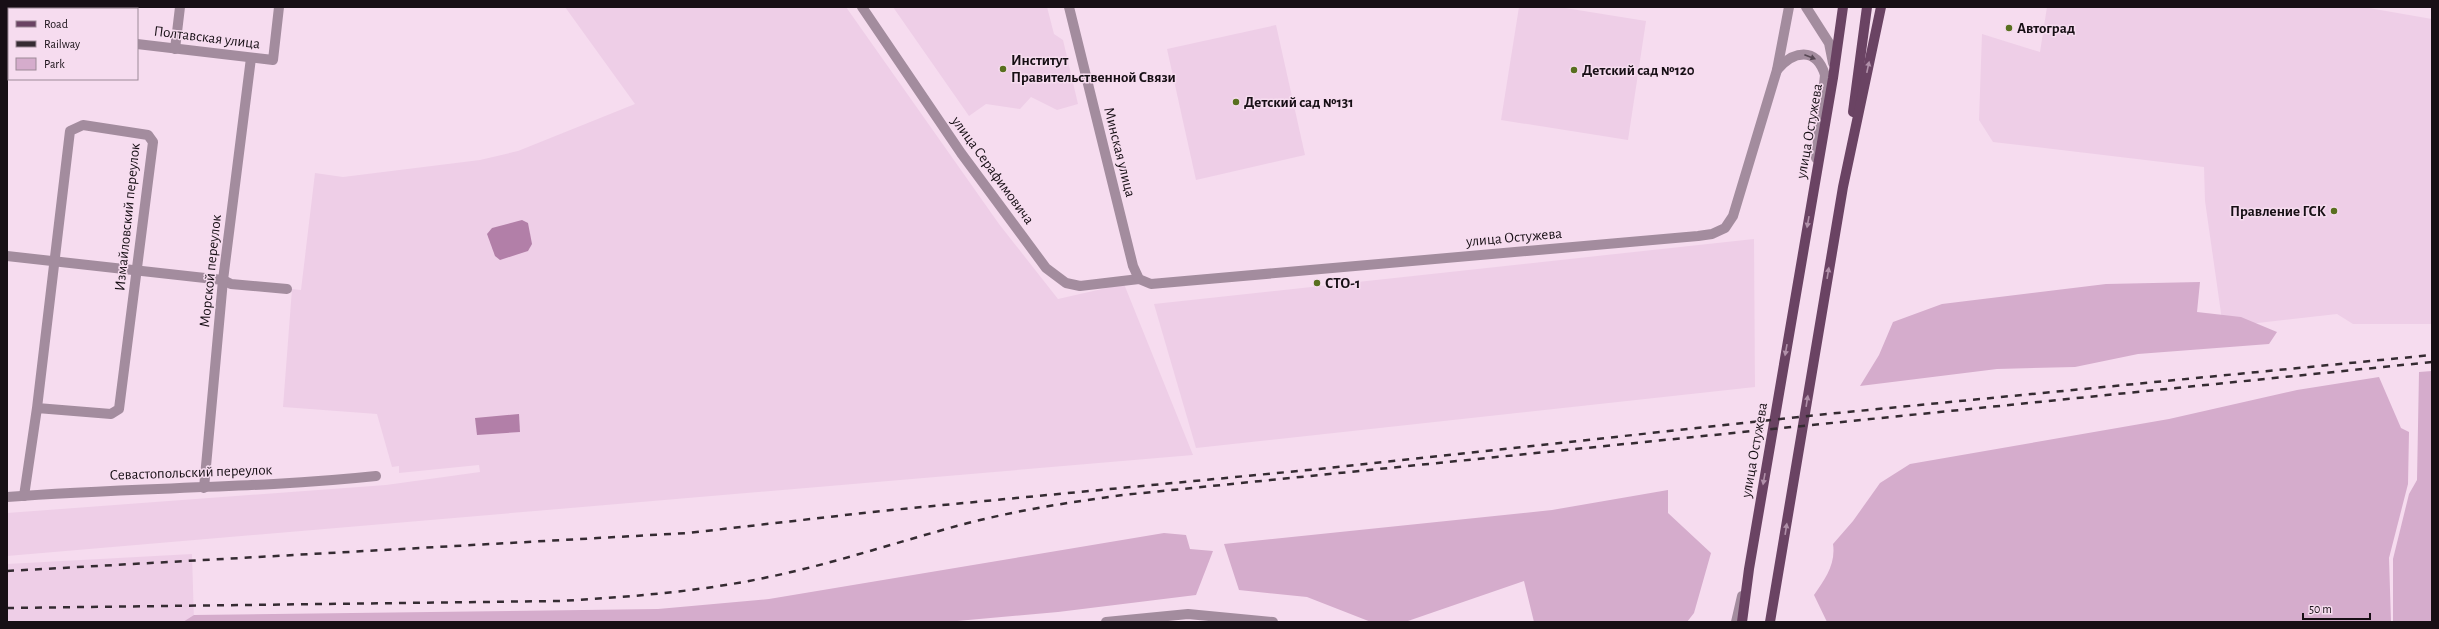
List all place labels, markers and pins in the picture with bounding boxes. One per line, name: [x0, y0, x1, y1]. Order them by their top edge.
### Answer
place label: Автоград: [2017, 21, 2075, 36]
marker: Автоград: [2004, 23, 2014, 33]
place label: Институт Правительственной Связи: [1011, 53, 1176, 85]
place label: Детский сад №120: [1582, 63, 1695, 78]
marker: Институт Правительственной Связи: [998, 64, 1008, 74]
marker: Детский сад №120: [1569, 65, 1579, 75]
place label: Детский сад №131: [1244, 95, 1354, 110]
marker: Детский сад №131: [1231, 97, 1241, 107]
place label: Правление ГСК: [2230, 204, 2326, 219]
marker: Правление ГСК: [2329, 206, 2339, 216]
place label: СТО-1: [1325, 276, 1360, 291]
marker: СТО-1: [1312, 278, 1322, 288]

